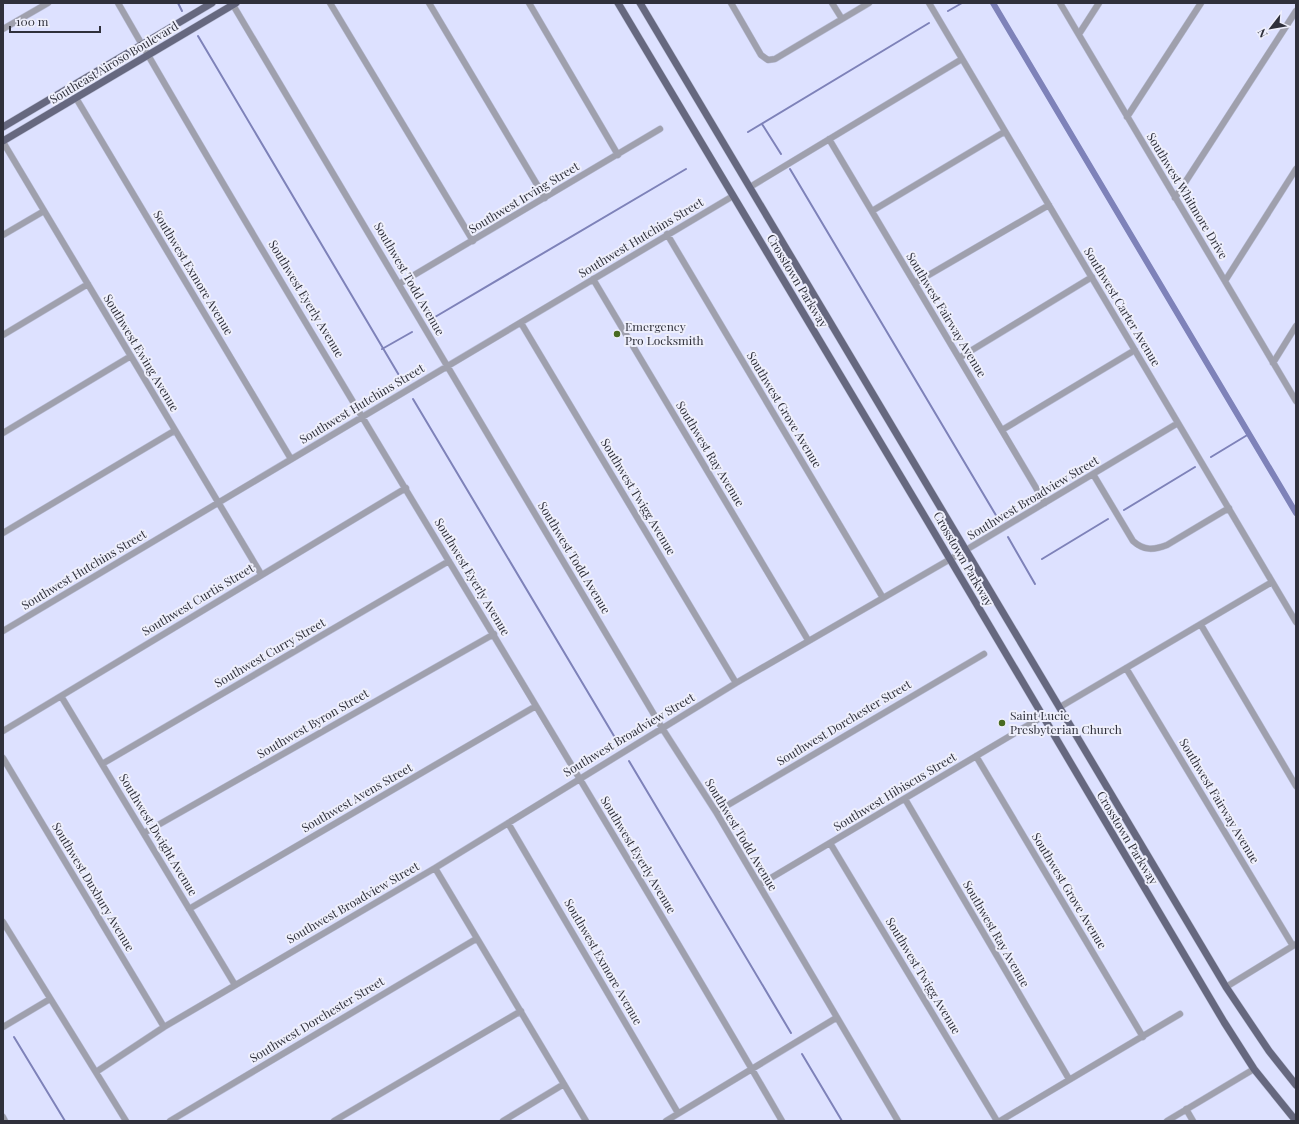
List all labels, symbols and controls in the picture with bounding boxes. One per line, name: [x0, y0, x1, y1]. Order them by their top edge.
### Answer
scale bar: [10, 8, 100, 34]
north arrow: [1251, 8, 1291, 48]
text: 100 m: [16, 13, 49, 29]
street label: Southeast Airoso Boulevard: [46, 17, 181, 107]
text: N: [1253, 26, 1270, 41]
street label: Southwest Whitmore Drive: [1144, 129, 1232, 262]
street label: Southwest Irving Street: [465, 157, 582, 237]
street label: Southwest Hutchins Street: [575, 193, 707, 281]
street label: Southwest Exmore Avenue: [150, 207, 238, 338]
street label: Southwest Todd Avenue: [371, 219, 449, 338]
street label: Crosstown Parkway: [764, 231, 832, 330]
street label: Southwest Eyerly Avenue: [265, 237, 348, 360]
street label: Southwest Carter Avenue: [1081, 244, 1165, 369]
street label: Southwest Fairway Avenue: [903, 249, 991, 380]
street label: Southwest Ewing Avenue: [100, 291, 183, 414]
place label: Emergency Pro Locksmith: [625, 318, 704, 348]
marker: Emergency Pro Locksmith: [612, 329, 622, 339]
street label: Southwest Grove Avenue: [744, 348, 826, 471]
street label: Southwest Hutchins Street: [296, 359, 428, 447]
street label: Southwest Ray Avenue: [673, 398, 749, 509]
street label: Southwest Twigg Avenue: [598, 435, 680, 558]
street label: Southwest Broadview Street: [964, 451, 1102, 543]
street label: Southwest Todd Avenue: [535, 498, 615, 617]
street label: Crosstown Parkway: [930, 508, 997, 609]
street label: Southwest Eyerly Avenue: [431, 515, 514, 638]
street label: Southwest Hutchins Street: [18, 525, 150, 613]
street label: Southwest Curtis Street: [139, 559, 257, 639]
street label: Southwest Curry Street: [211, 613, 329, 690]
street label: Southwest Dorchester Street: [773, 675, 914, 769]
street label: Southwest Byron Street: [254, 684, 372, 762]
street label: Southwest Broadview Street: [560, 688, 698, 780]
place label: Saint Lucie Presbyterian Church: [1010, 707, 1122, 737]
marker: Saint Lucie Presbyterian Church: [997, 718, 1007, 728]
street label: Southwest Fairway Avenue: [1176, 735, 1264, 866]
street label: Southwest Hibiscus Street: [830, 748, 959, 834]
street label: Southwest Avens Street: [298, 758, 416, 835]
street label: Southwest Dwight Avenue: [116, 770, 202, 899]
street label: Southwest Todd Avenue: [702, 775, 782, 894]
street label: Crosstown Parkway: [1094, 788, 1162, 887]
street label: Southwest Eyerly Avenue: [597, 793, 680, 916]
street label: Southwest Duxbury Avenue: [49, 819, 139, 954]
street label: Southwest Grove Avenue: [1029, 829, 1111, 952]
street label: Southwest Broadview Street: [283, 857, 422, 947]
street label: Southwest Ray Avenue: [960, 877, 1034, 990]
street label: Southwest Exmore Avenue: [561, 896, 647, 1027]
street label: Southwest Twigg Avenue: [883, 914, 965, 1037]
street label: Southwest Dorchester Street: [246, 972, 387, 1066]

